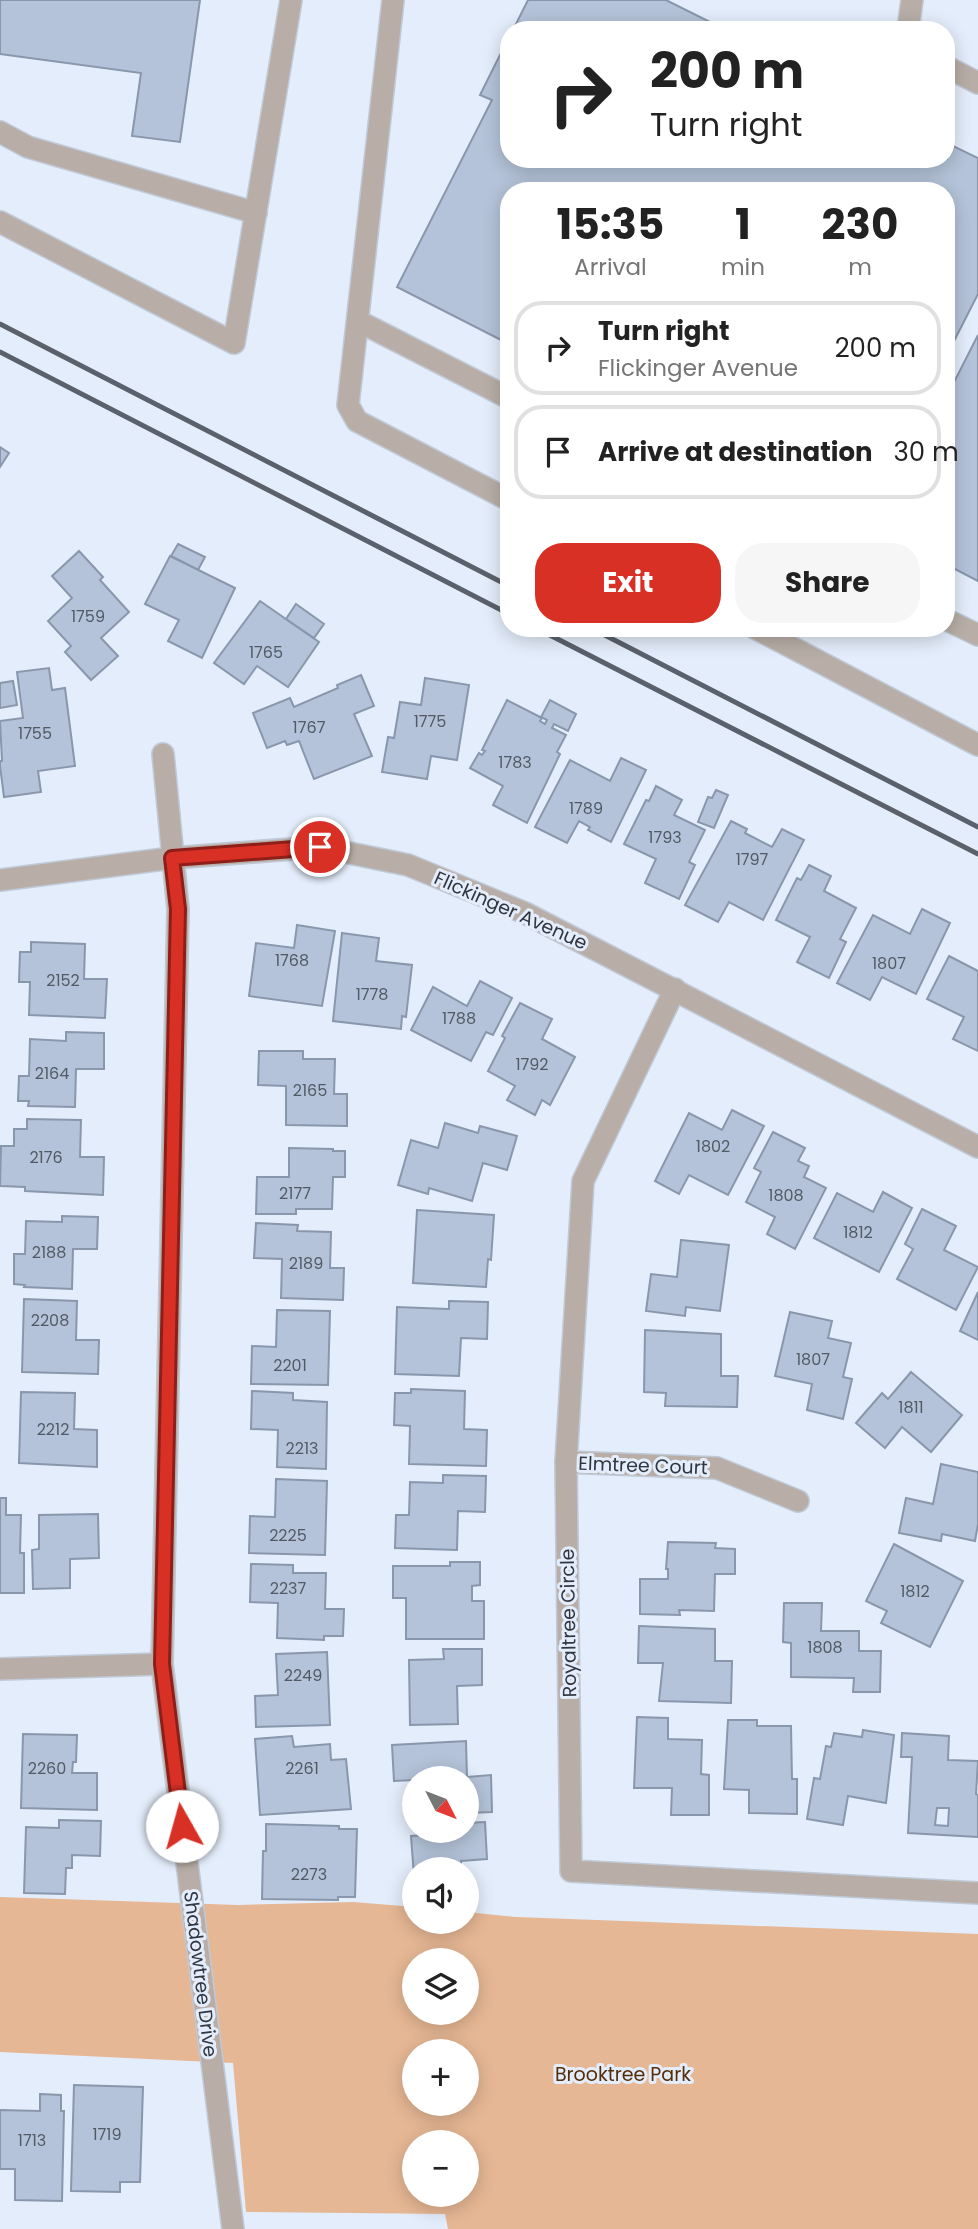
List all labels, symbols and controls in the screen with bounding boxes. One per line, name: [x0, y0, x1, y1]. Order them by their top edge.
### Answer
text: 200 m: [650, 37, 804, 105]
icon: right: [535, 49, 626, 140]
text: Turn right: [650, 102, 802, 147]
text: 15:35: [557, 195, 664, 254]
text: 1: [735, 195, 751, 254]
text: 230: [822, 195, 898, 254]
text: Arrival: [574, 251, 647, 283]
text: min: [721, 251, 765, 283]
text: m: [848, 251, 872, 283]
text: Turn right: [598, 313, 730, 349]
icon: right: [539, 329, 577, 367]
text: 200 m: [835, 330, 916, 366]
text: Flickinger Avenue: [598, 352, 798, 384]
icon: arrive: [539, 433, 577, 471]
text: Arrive at destination: [598, 434, 873, 470]
text: 30 m: [894, 434, 959, 470]
button: Exit: [535, 543, 721, 623]
button: Share: [735, 543, 920, 623]
house number: 1759: [71, 605, 105, 628]
house number: 1765: [249, 641, 283, 664]
house number: 1775: [414, 710, 446, 733]
house number: 1767: [293, 716, 326, 739]
house number: 1755: [18, 722, 52, 745]
house number: 1783: [498, 751, 532, 774]
house number: 1789: [569, 797, 603, 820]
pin: [290, 817, 350, 877]
house number: 1793: [648, 826, 682, 849]
icon: arrive: [301, 828, 339, 866]
house number: 1797: [736, 848, 769, 871]
street label: Flickinger Avenue: [430, 865, 592, 956]
house number: 1768: [275, 949, 309, 972]
house number: 1807: [872, 952, 906, 975]
house number: 2152: [46, 969, 80, 992]
house number: 1778: [356, 983, 388, 1006]
house number: 1788: [442, 1007, 476, 1030]
house number: 1792: [515, 1053, 549, 1076]
house number: 2164: [35, 1062, 69, 1085]
house number: 2165: [293, 1079, 327, 1102]
house number: 1802: [696, 1135, 730, 1158]
house number: 2176: [29, 1146, 63, 1169]
house number: 2177: [279, 1182, 311, 1205]
house number: 1808: [768, 1184, 804, 1207]
house number: 1812: [843, 1221, 873, 1244]
house number: 2188: [32, 1241, 66, 1264]
house number: 2189: [289, 1252, 323, 1275]
house number: 2208: [31, 1309, 69, 1332]
house number: 1807: [796, 1348, 830, 1371]
house number: 2201: [273, 1354, 307, 1377]
house number: 1811: [898, 1396, 924, 1419]
house number: 2212: [37, 1418, 69, 1441]
house number: 2213: [286, 1437, 318, 1460]
street label: Elmtree Court: [578, 1450, 708, 1481]
house number: 2225: [269, 1524, 307, 1547]
street label: Royaltree Circle: [554, 1548, 583, 1698]
house number: 2237: [270, 1577, 307, 1600]
house number: 1812: [900, 1580, 930, 1603]
house number: 1808: [807, 1636, 843, 1659]
house number: 2249: [284, 1664, 322, 1687]
house number: 2260: [28, 1757, 66, 1780]
house number: 2261: [285, 1757, 319, 1780]
north arrow: [402, 1766, 480, 1843]
map controls: [402, 1766, 479, 2207]
position arrow: [145, 1789, 219, 1863]
button: sound: [402, 1857, 479, 1934]
house number: 2273: [291, 1863, 327, 1886]
street label: Shadowtree Drive: [177, 1890, 224, 2059]
button: layers: [402, 1948, 479, 2025]
button: +: [402, 2039, 479, 2116]
park label: Brooktree Park: [555, 2061, 691, 2088]
house number: 1719: [92, 2123, 122, 2146]
house number: 1713: [18, 2129, 46, 2152]
button: −: [402, 2130, 479, 2207]

